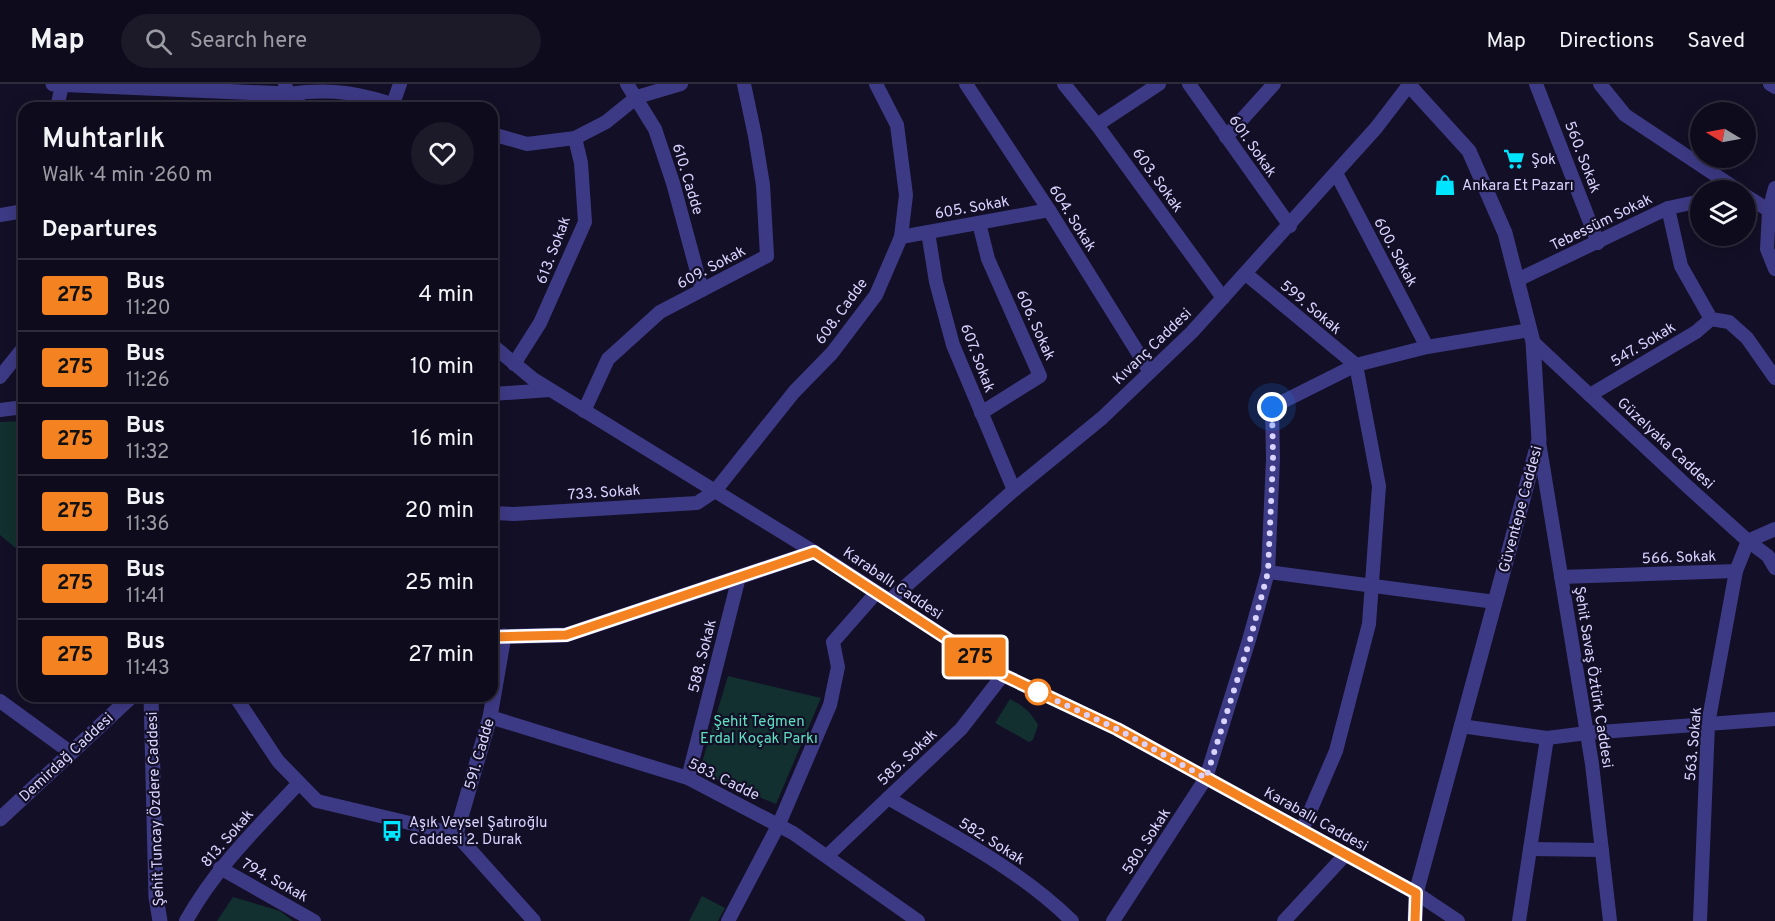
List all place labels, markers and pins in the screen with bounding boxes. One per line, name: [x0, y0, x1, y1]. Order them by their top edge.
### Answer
supermarket icon: Şok: [1502, 147, 1526, 171]
place label: Şok: [1531, 151, 1556, 170]
shop icon: Ankara Et Pazarı: [1433, 173, 1457, 197]
place label: Ankara Et Pazarı: [1462, 177, 1574, 196]
unlabelled marker: [1025, 679, 1051, 705]
place label: Aşık Veysel Şatıroğlu Caddesi 2. Durak: [409, 814, 548, 850]
bus stop icon: Aşık Veysel Şatıroğlu Caddesi 2. Durak: [380, 819, 404, 843]

